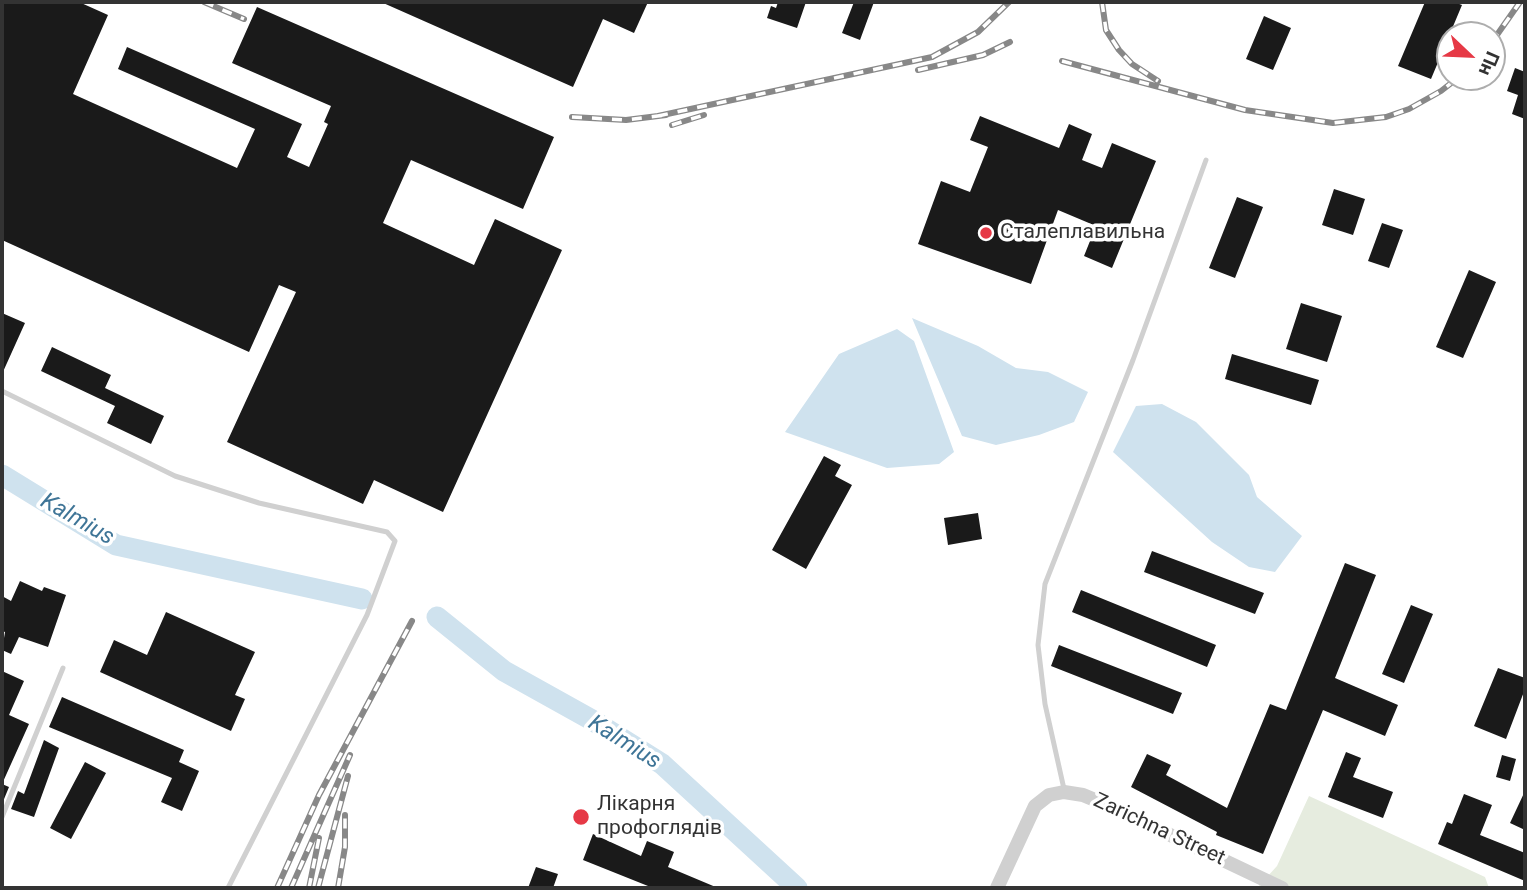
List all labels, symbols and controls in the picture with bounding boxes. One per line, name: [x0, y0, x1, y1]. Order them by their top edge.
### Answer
north arrow: [1436, 21, 1506, 91]
text: Пн: [1474, 48, 1504, 79]
place label: Сталеплавильна: [1000, 220, 1165, 246]
marker: Сталеплавильна: [978, 225, 994, 241]
water label: Kalmius: [35, 488, 119, 552]
water label: Kalmius: [583, 710, 665, 776]
street label: Zarichna Street: [1089, 788, 1229, 872]
place label: Лікарня профоглядів: [597, 792, 722, 842]
marker: Лікарня профоглядів: [571, 807, 591, 827]

